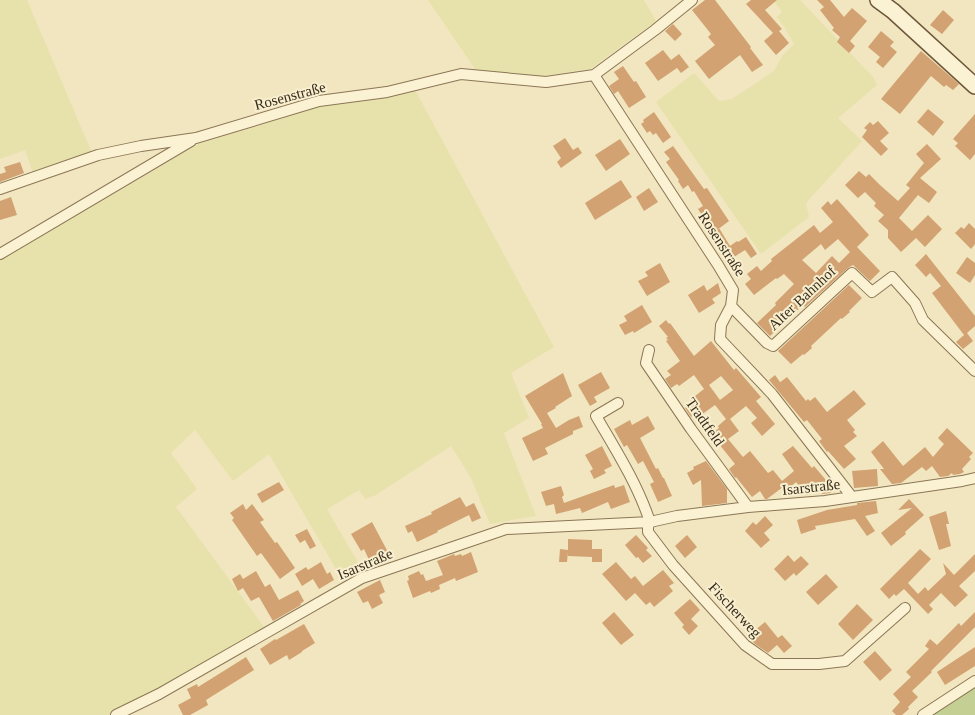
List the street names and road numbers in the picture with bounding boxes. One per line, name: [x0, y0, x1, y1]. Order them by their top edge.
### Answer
street label: Rosenstraße: [253, 79, 328, 113]
street label: Rosenstraße: [695, 209, 749, 279]
street label: Alter Bahnhof: [765, 263, 839, 333]
street label: Tradtfeld: [683, 395, 728, 450]
street label: Isarstraße: [781, 476, 841, 498]
street label: Isarstraße: [335, 545, 395, 583]
street label: Fischerweg: [706, 579, 765, 641]

